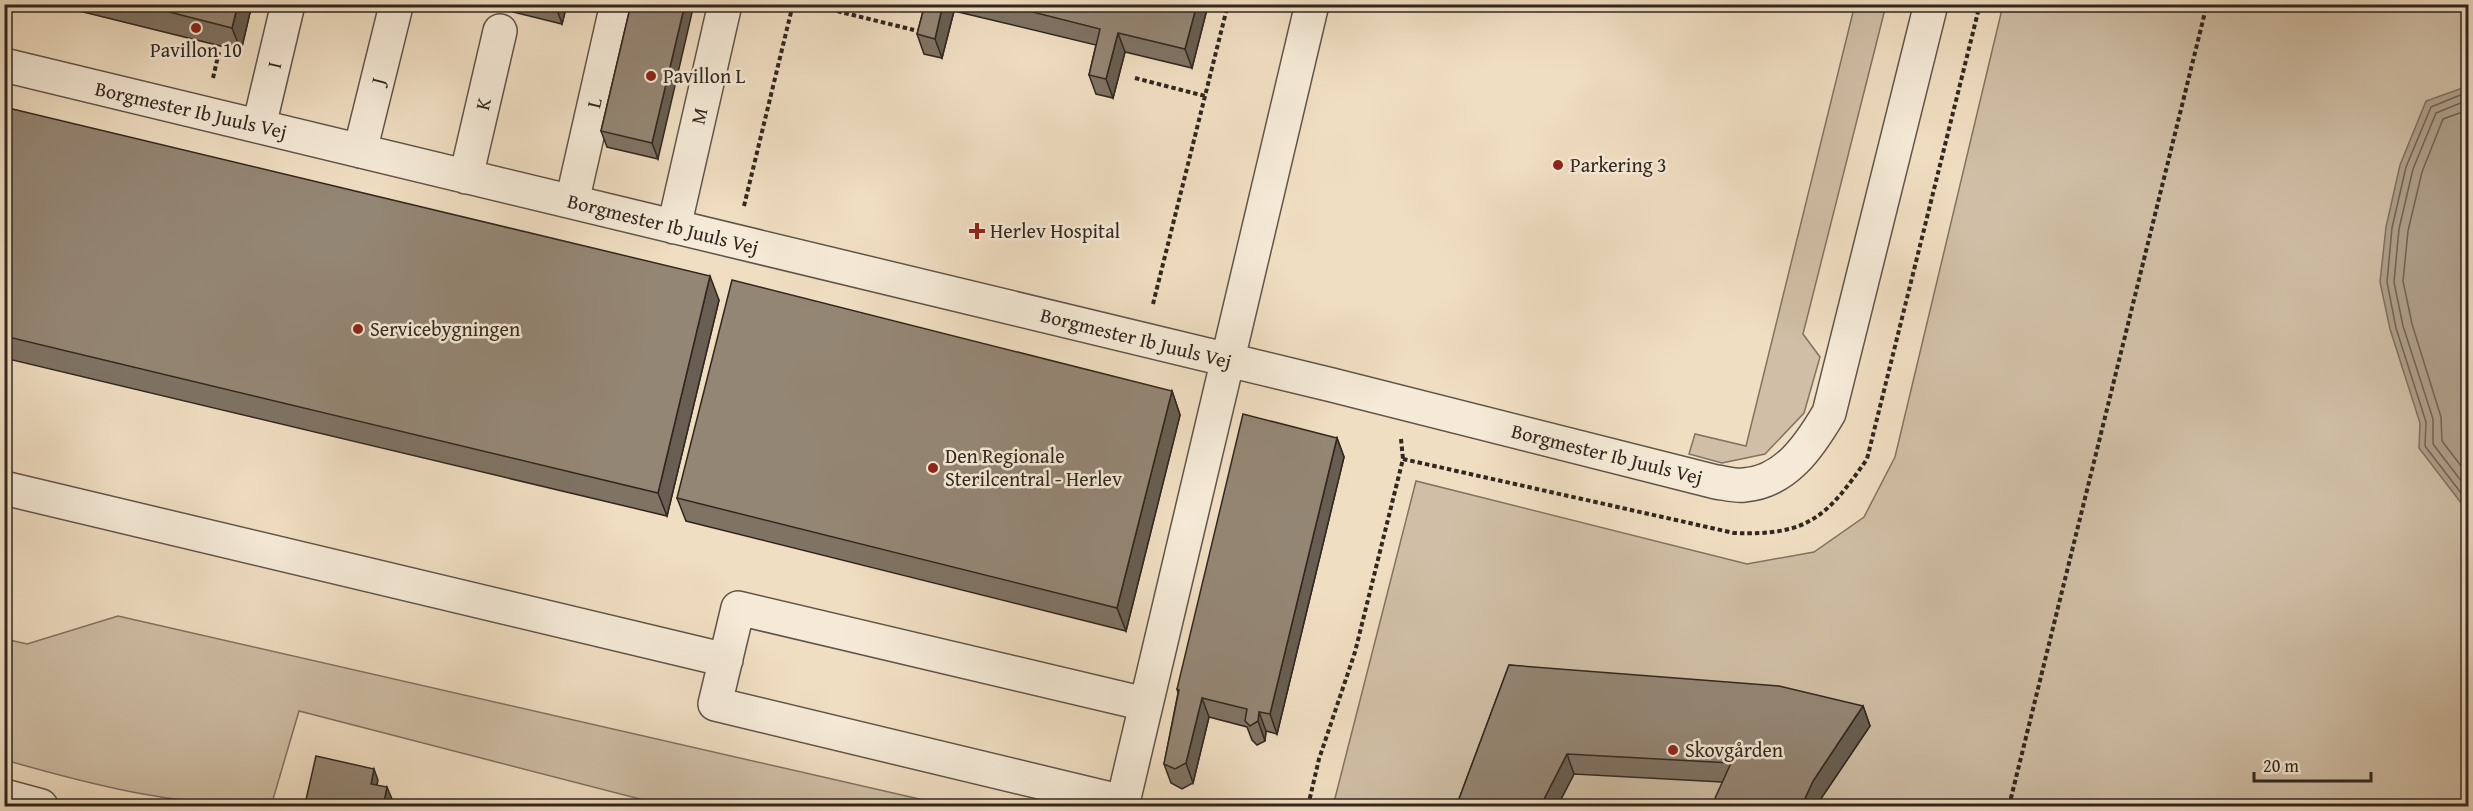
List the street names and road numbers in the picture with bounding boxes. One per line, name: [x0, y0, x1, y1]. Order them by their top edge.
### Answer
street label: I: [259, 59, 288, 71]
street label: Borgmester Ib Juuls Vej: [92, 73, 290, 146]
street label: J: [362, 74, 392, 90]
street label: K: [467, 95, 498, 113]
street label: L: [578, 95, 609, 111]
street label: M: [683, 105, 714, 127]
street label: Borgmester Ib Juuls Vej: [565, 186, 762, 261]
street label: Borgmester Ib Juuls Vej: [1038, 300, 1235, 375]
street label: Borgmester Ib Juuls Vej: [1509, 416, 1706, 491]

